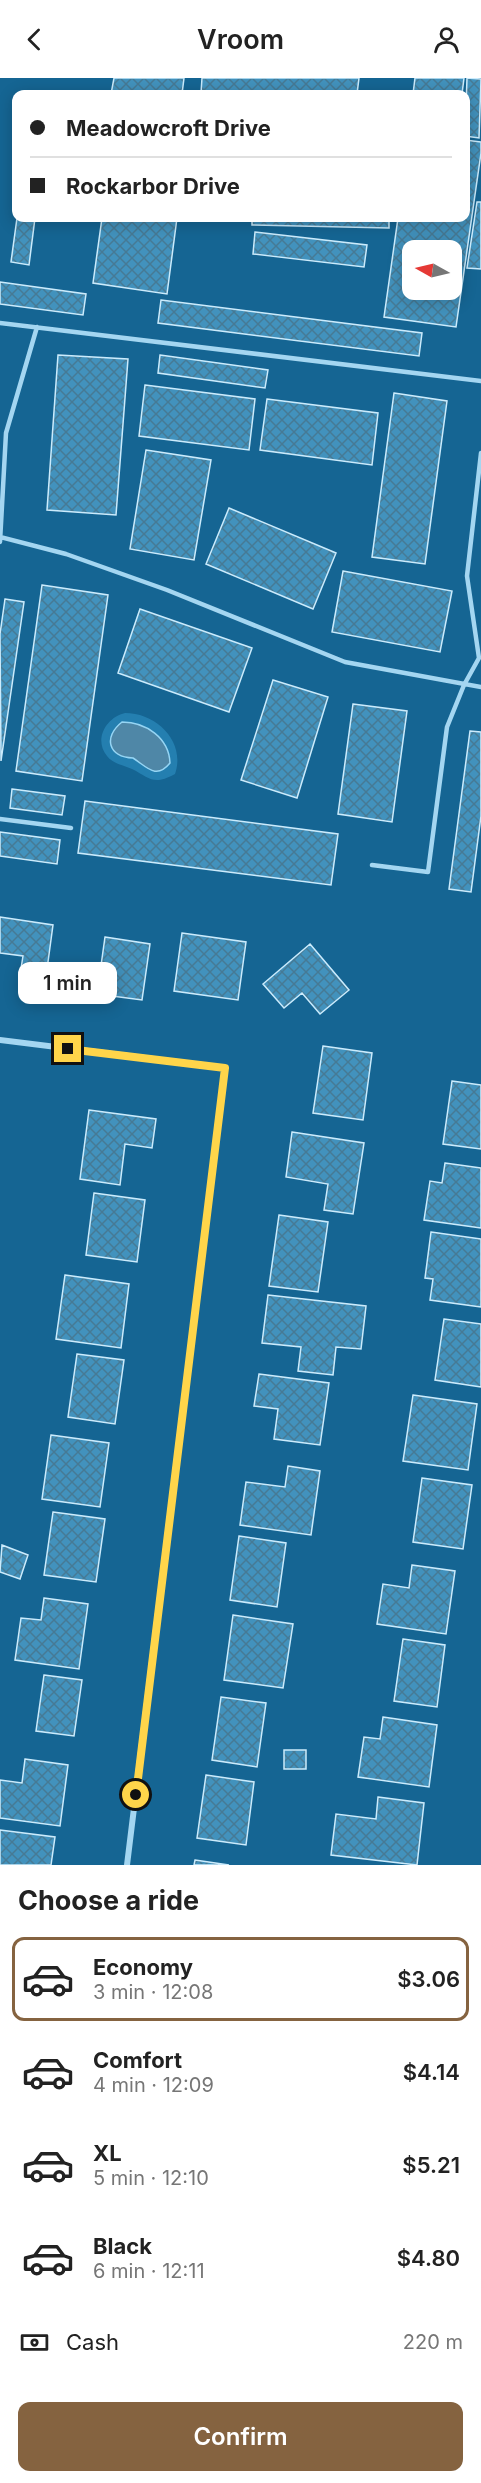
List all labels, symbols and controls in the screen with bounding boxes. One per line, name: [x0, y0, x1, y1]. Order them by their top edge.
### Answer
icon: back: [18, 23, 51, 56]
text: Vroom: [197, 23, 284, 56]
icon: person: [430, 23, 463, 56]
text: Meadowcroft Drive: [66, 115, 271, 141]
text: Rockarbor Drive: [66, 173, 240, 199]
north arrow: [402, 240, 462, 300]
map controls: [402, 240, 462, 300]
callout: 1 min: [19, 962, 118, 1004]
text: 1 min: [43, 971, 92, 995]
route end: [54, 1035, 81, 1062]
route start: [122, 1781, 149, 1808]
text: Choose a ride: [18, 1884, 199, 1917]
icon: car: [21, 1952, 75, 2006]
text: Economy: [93, 1954, 193, 1980]
text: $3.06: [397, 1966, 460, 1992]
text: 3 min · 12:08: [93, 1980, 213, 2004]
icon: car: [21, 2045, 75, 2099]
text: Comfort: [93, 2047, 182, 2073]
text: $4.14: [403, 2059, 460, 2085]
text: 4 min · 12:09: [93, 2073, 214, 2097]
icon: car: [21, 2138, 75, 2192]
text: XL: [93, 2140, 122, 2166]
text: $5.21: [402, 2152, 460, 2178]
text: 5 min · 12:10: [93, 2166, 209, 2190]
icon: car: [21, 2231, 75, 2285]
text: Black: [93, 2233, 152, 2259]
text: $4.80: [397, 2245, 460, 2271]
text: 6 min · 12:11: [93, 2259, 205, 2283]
icon: cash: [18, 2326, 51, 2359]
text: Cash: [66, 2329, 119, 2355]
text: 220 m: [403, 2330, 463, 2354]
button: Confirm: [18, 2402, 463, 2471]

